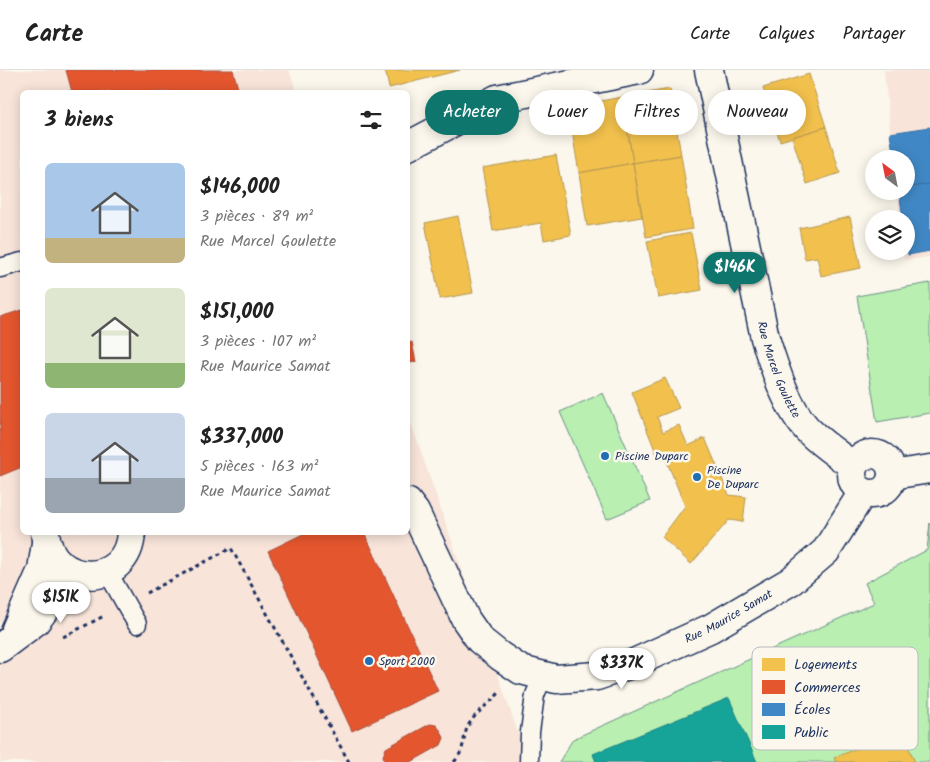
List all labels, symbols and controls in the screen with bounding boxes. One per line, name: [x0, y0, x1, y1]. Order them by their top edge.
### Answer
text: Carte: [25, 15, 83, 54]
text: Carte: [690, 20, 730, 49]
text: Calques: [758, 20, 815, 49]
text: Partager: [843, 20, 905, 49]
chip: Acheter: [425, 90, 519, 135]
chip: Louer: [529, 90, 605, 135]
chip: Filtres: [615, 90, 698, 135]
chip: Nouveau: [708, 90, 806, 135]
text: 3 biens: [45, 104, 114, 137]
icon: filters: [357, 106, 385, 134]
north arrow: [865, 150, 915, 200]
map controls: [865, 150, 915, 260]
text: $146,000: [200, 171, 279, 204]
icon: home: [85, 183, 145, 243]
text: 3 pièces · 89 m²: [200, 204, 313, 229]
button: layers: [865, 210, 915, 260]
text: Rue Marcel Goulette: [200, 229, 336, 254]
pin: $146K: [700, 252, 770, 294]
text: $146K: [714, 255, 756, 280]
text: $151,000: [200, 296, 274, 329]
icon: home: [85, 308, 145, 368]
street label: Rue Marcel Goulette: [752, 320, 805, 423]
text: 3 pièces · 107 m²: [200, 329, 316, 354]
text: Rue Maurice Samat: [200, 354, 331, 379]
text: $337,000: [200, 421, 283, 454]
icon: home: [85, 433, 145, 493]
place label: Piscine Duparc: [615, 447, 688, 466]
marker: Piscine Duparc: [599, 450, 611, 462]
text: 5 pièces · 163 m²: [200, 454, 318, 479]
place label: Piscine De Duparc: [707, 461, 759, 494]
marker: Piscine De Duparc: [691, 471, 703, 483]
text: Rue Maurice Samat: [200, 479, 331, 504]
pin: $151K: [26, 582, 96, 624]
text: $151K: [43, 585, 79, 610]
street label: Rue Maurice Samat: [682, 585, 777, 649]
legend: [752, 647, 918, 750]
pin: $337K: [587, 648, 657, 690]
text: $337K: [600, 651, 644, 676]
place label: Sport 2000: [379, 652, 435, 671]
text: Logements: [794, 654, 857, 676]
marker: Sport 2000: [363, 655, 375, 667]
text: Commerces: [794, 677, 860, 699]
text: Écoles: [794, 699, 830, 721]
text: Public: [794, 722, 829, 744]

